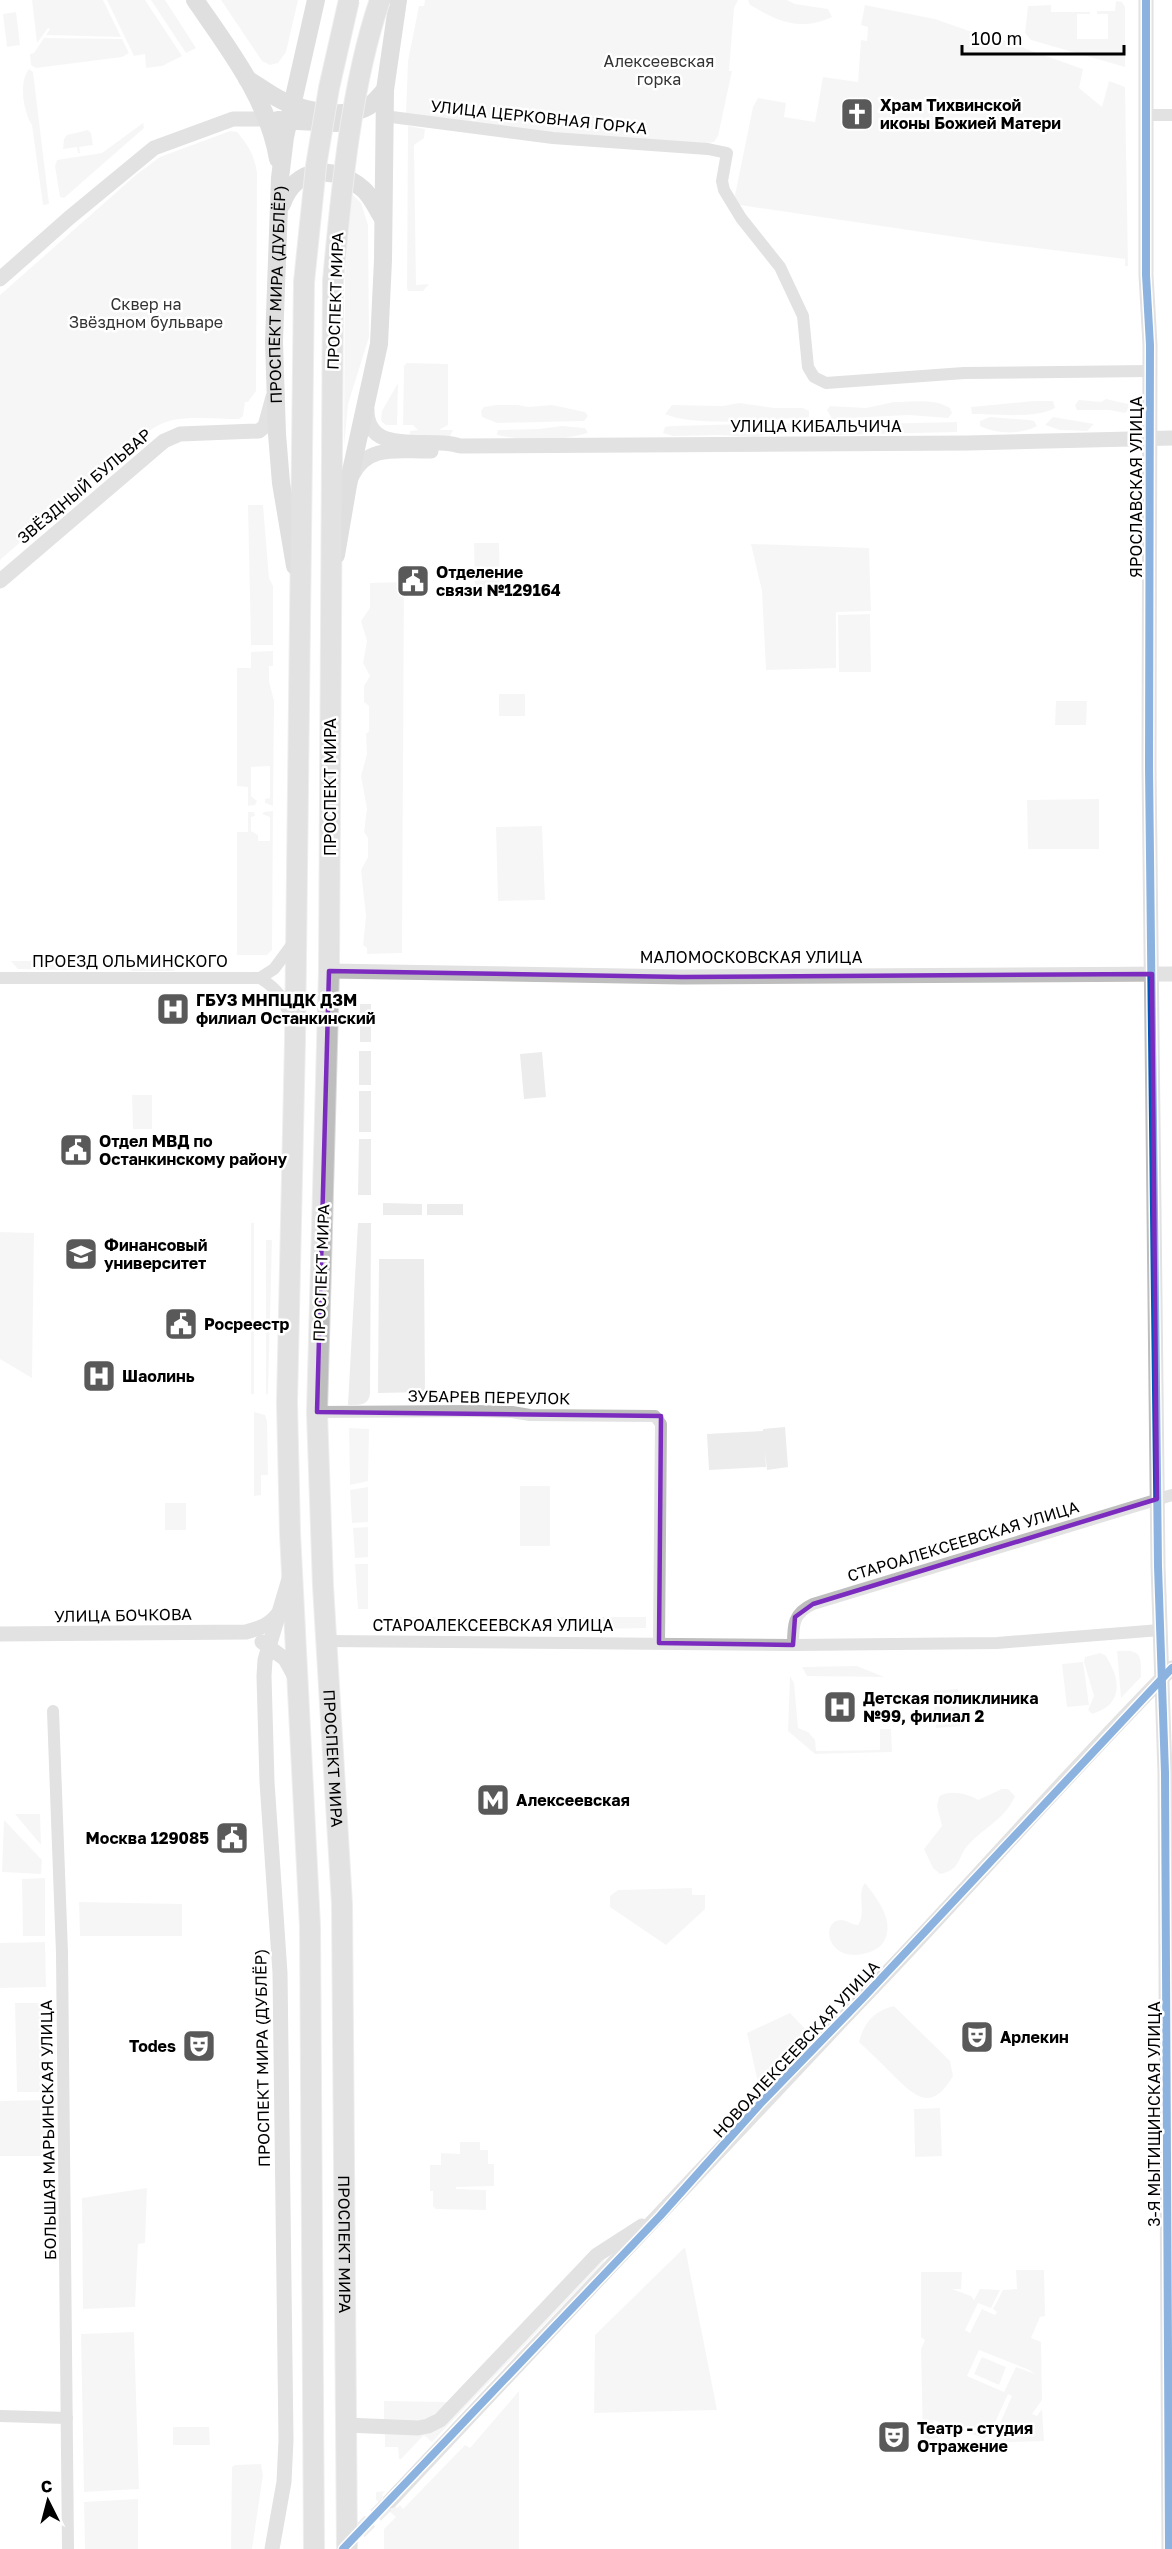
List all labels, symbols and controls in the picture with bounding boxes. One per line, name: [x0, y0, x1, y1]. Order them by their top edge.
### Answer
scale bar: [962, 18, 1124, 56]
text: 100 m: [971, 27, 1022, 49]
park label: Алексеевская горка: [604, 51, 714, 89]
place label: Храм Тихвинской иконы Божией Матери: [880, 95, 1061, 133]
street label: УЛИЦА ЦЕРКОВНАЯ ГОРКА: [430, 96, 649, 138]
church icon: Храм Тихвинской иконы Божией Матери: [839, 96, 875, 132]
street label: ПРОСПЕКТ МИРА (ДУБЛЁР): [264, 185, 290, 404]
street label: ПРОСПЕКТ МИРА: [323, 231, 347, 370]
park label: Сквер на Звёздном бульваре: [69, 294, 223, 332]
street label: ЯРОСЛАВСКАЯ УЛИЦА: [1126, 396, 1146, 578]
street label: УЛИЦА КИБАЛЬЧИЧА: [730, 416, 902, 436]
street label: ЗВЁЗДНЫЙ БУЛЬВАР: [13, 424, 155, 548]
place label: Отделение связи №129164: [436, 562, 561, 600]
public building icon: Отделение связи №129164: [395, 563, 431, 599]
street label: ПРОСПЕКТ МИРА: [320, 718, 340, 856]
street label: МАЛОМОСКОВСКАЯ УЛИЦА: [640, 947, 863, 967]
street label: ПРОЕЗД ОЛЬМИНСКОГО: [32, 951, 228, 971]
place label: ГБУЗ МНПЦДК ДЗМ филиал Останкинский: [196, 990, 375, 1028]
hospital icon: ГБУЗ МНПЦДК ДЗМ филиал Останкинский: [155, 991, 191, 1027]
place label: Отдел МВД по Останкинскому району: [99, 1131, 287, 1169]
public building icon: Отдел МВД по Останкинскому району: [58, 1132, 94, 1168]
street label: ПРОСПЕКТ МИРА: [309, 1203, 333, 1342]
place label: Финансовый университет: [104, 1235, 207, 1273]
school or university icon: Финансовый университет: [63, 1236, 99, 1272]
public building icon: Росреестр: [163, 1306, 199, 1342]
place label: Росреестр: [204, 1314, 290, 1334]
hospital icon: Шаолинь: [81, 1358, 117, 1394]
place label: Шаолинь: [122, 1366, 195, 1386]
street label: ЗУБАРЕВ ПЕРЕУЛОК: [407, 1386, 571, 1408]
street label: СТАРОАЛЕКСЕЕВСКАЯ УЛИЦА: [845, 1496, 1081, 1586]
street label: УЛИЦА БОЧКОВА: [54, 1604, 192, 1626]
street label: СТАРОАЛЕКСЕЕВСКАЯ УЛИЦА: [373, 1615, 614, 1635]
place label: Детская поликлиника №99, филиал 2: [863, 1688, 1038, 1726]
street label: ПРОСПЕКТ МИРА: [319, 1689, 347, 1828]
hospital icon: Детская поликлиника №99, филиал 2: [822, 1689, 858, 1725]
metro station icon: Алексеевская: [475, 1782, 511, 1818]
place label: Алексеевская: [516, 1790, 630, 1810]
public building icon: Москва 129085: [214, 1820, 250, 1856]
place label: Москва 129085: [86, 1828, 209, 1848]
street label: ПРОСПЕКТ МИРА (ДУБЛЁР): [250, 1949, 274, 2167]
street label: НОВОАЛЕКСЕЕВСКАЯ УЛИЦА: [709, 1956, 884, 2142]
street label: БОЛЬШАЯ МАРЬИНСКАЯ УЛИЦА: [36, 1999, 60, 2260]
street label: 3-Я МЫТИЩИНСКАЯ УЛИЦА: [1144, 2001, 1164, 2227]
theatre icon: Арлекин: [959, 2019, 995, 2055]
place label: Арлекин: [1000, 2027, 1069, 2047]
theatre icon: Todes: [181, 2028, 217, 2064]
place label: Todes: [129, 2036, 176, 2056]
street label: ПРОСПЕКТ МИРА: [334, 2175, 355, 2314]
place label: Театр - студия Отражение: [917, 2418, 1033, 2456]
theatre icon: Театр - студия Отражение: [876, 2419, 912, 2455]
north arrow: [18, 2471, 78, 2531]
text: С: [40, 2476, 53, 2497]

